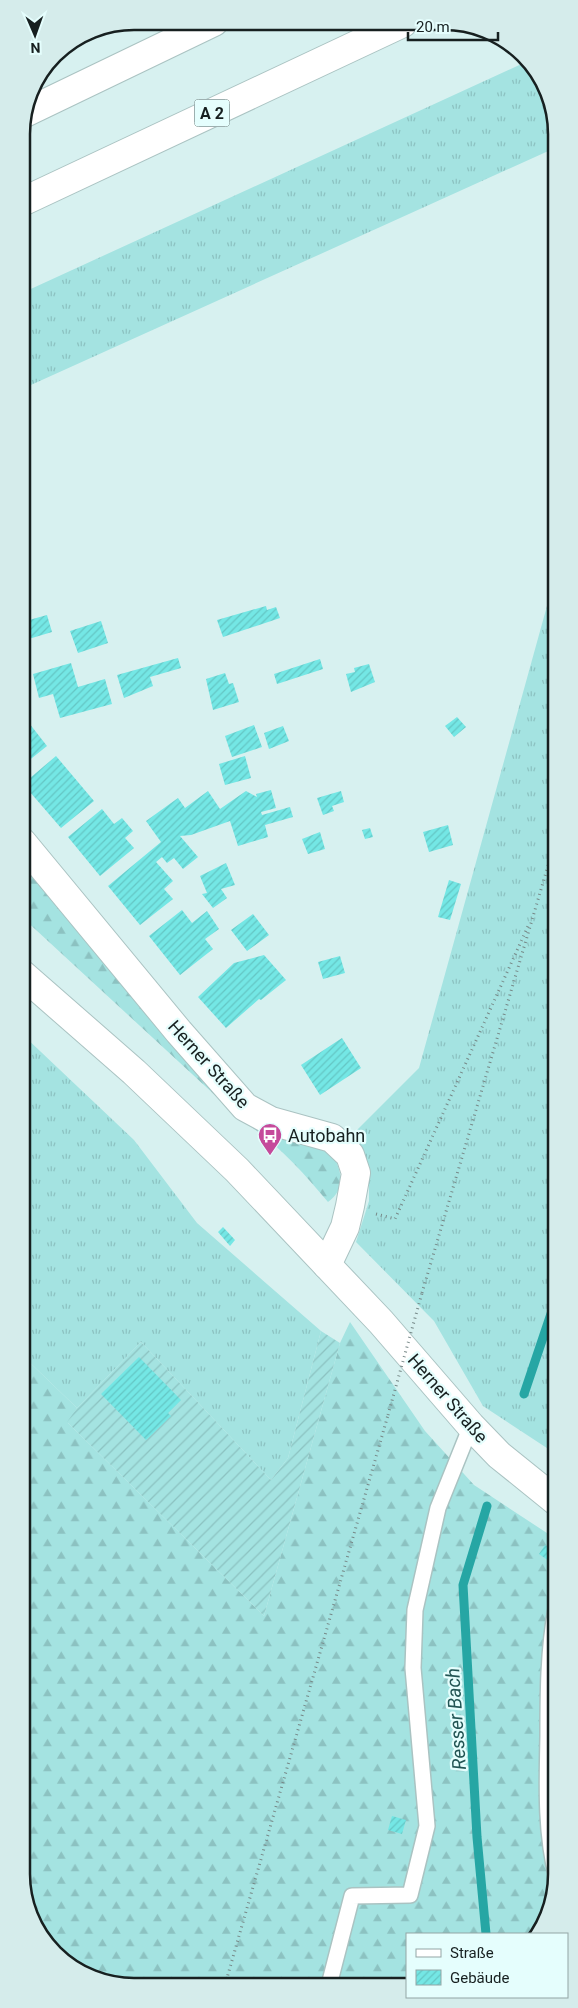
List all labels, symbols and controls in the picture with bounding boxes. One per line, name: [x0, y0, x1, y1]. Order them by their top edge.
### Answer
north arrow: [10, 10, 60, 60]
scale bar: [408, 10, 498, 42]
text: 20 m: [416, 18, 450, 36]
text: N: [30, 40, 41, 56]
road number: A 2: [194, 100, 230, 126]
street label: Herner Straße: [164, 1016, 254, 1112]
bus stop icon: Autobahn: [257, 1122, 283, 1156]
place label: Autobahn: [288, 1125, 365, 1146]
street label: Herner Straße: [404, 1349, 492, 1447]
water label: Resser Bach: [441, 1667, 471, 1771]
legend: [406, 1933, 568, 1998]
text: Straße: [450, 1944, 494, 1962]
text: Gebäude: [450, 1969, 509, 1987]

